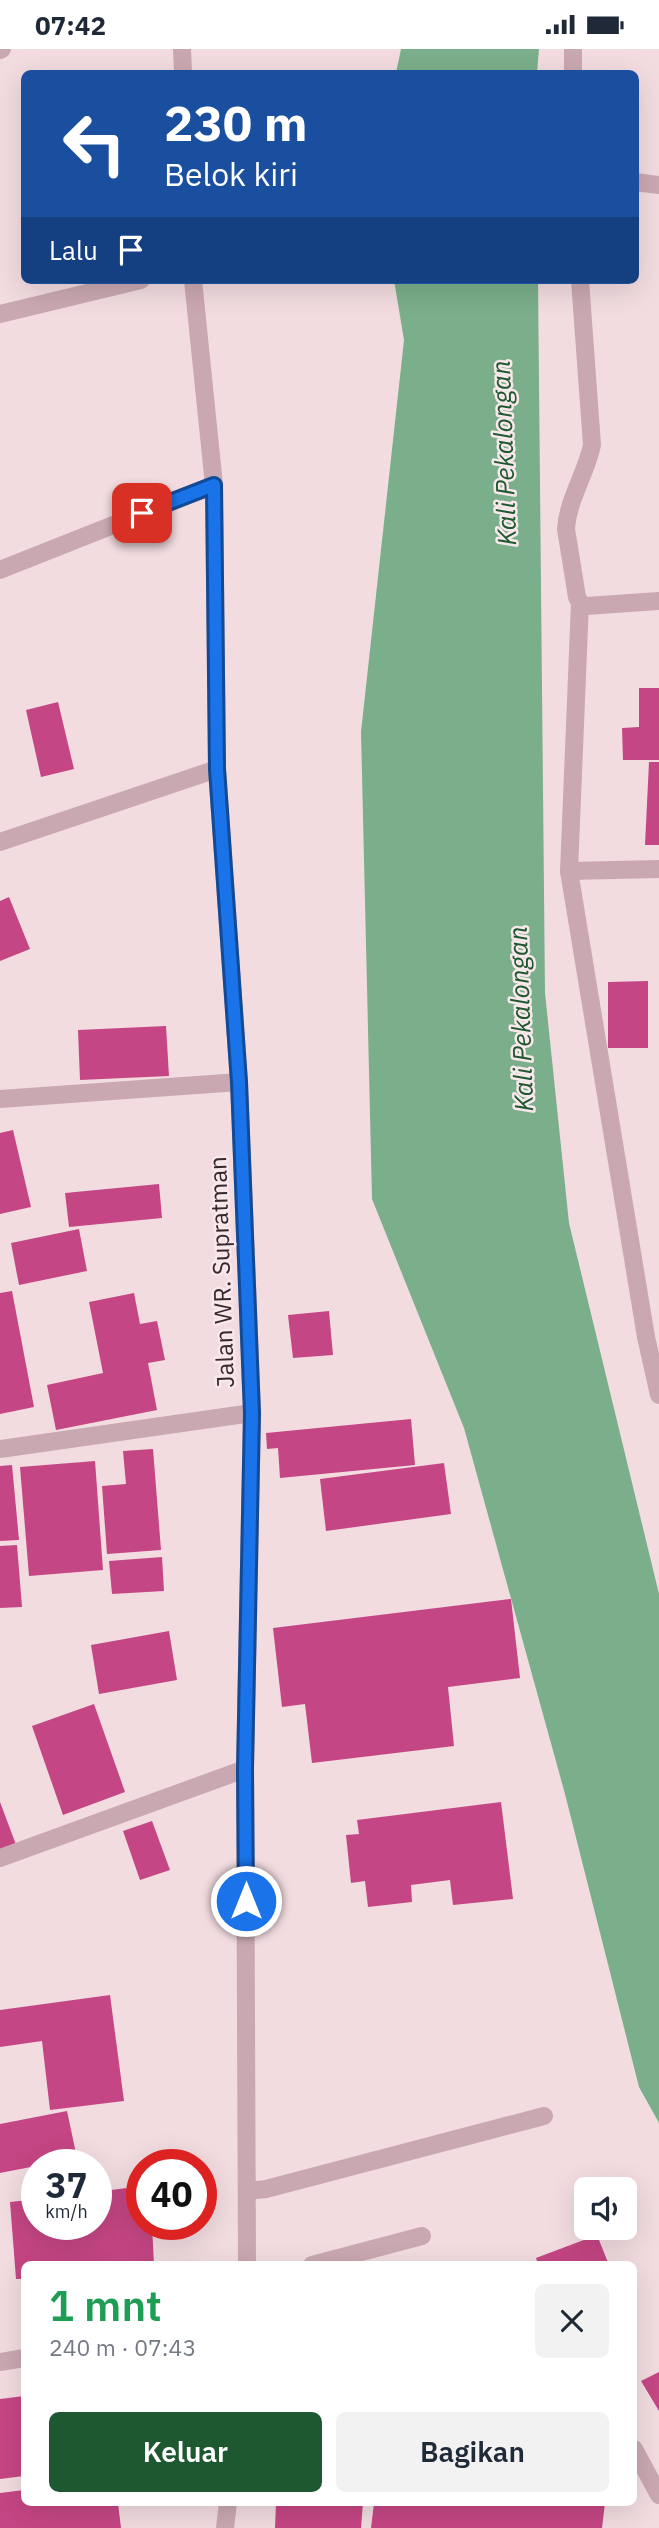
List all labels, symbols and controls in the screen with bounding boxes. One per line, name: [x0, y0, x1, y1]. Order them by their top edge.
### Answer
text: 07:42: [35, 8, 106, 42]
text: 230 m: [164, 91, 308, 154]
icon: left: [49, 98, 140, 189]
text: Belok kiri: [164, 153, 298, 195]
icon: arrive: [112, 231, 150, 269]
text: Lalu: [49, 233, 98, 267]
water label: Kali Pekalongan: [483, 360, 523, 546]
pin: [112, 483, 172, 543]
icon: arrive: [123, 494, 161, 532]
water label: Kali Pekalongan: [500, 926, 540, 1112]
street label: Jalan WR. Supratman: [201, 1156, 241, 1388]
position arrow: [209, 1864, 283, 1938]
speed limit sign: 40: [126, 2149, 217, 2240]
text: 37: [45, 2162, 88, 2208]
map controls: [574, 2177, 637, 2240]
button: sound: [574, 2177, 637, 2240]
text: km/h: [45, 2200, 88, 2223]
text: 1 mnt: [49, 2278, 162, 2333]
button: close: [535, 2284, 609, 2358]
text: 240 m · 07:43: [49, 2332, 196, 2362]
button: Keluar: [49, 2412, 322, 2492]
button: Bagikan: [336, 2412, 609, 2492]

